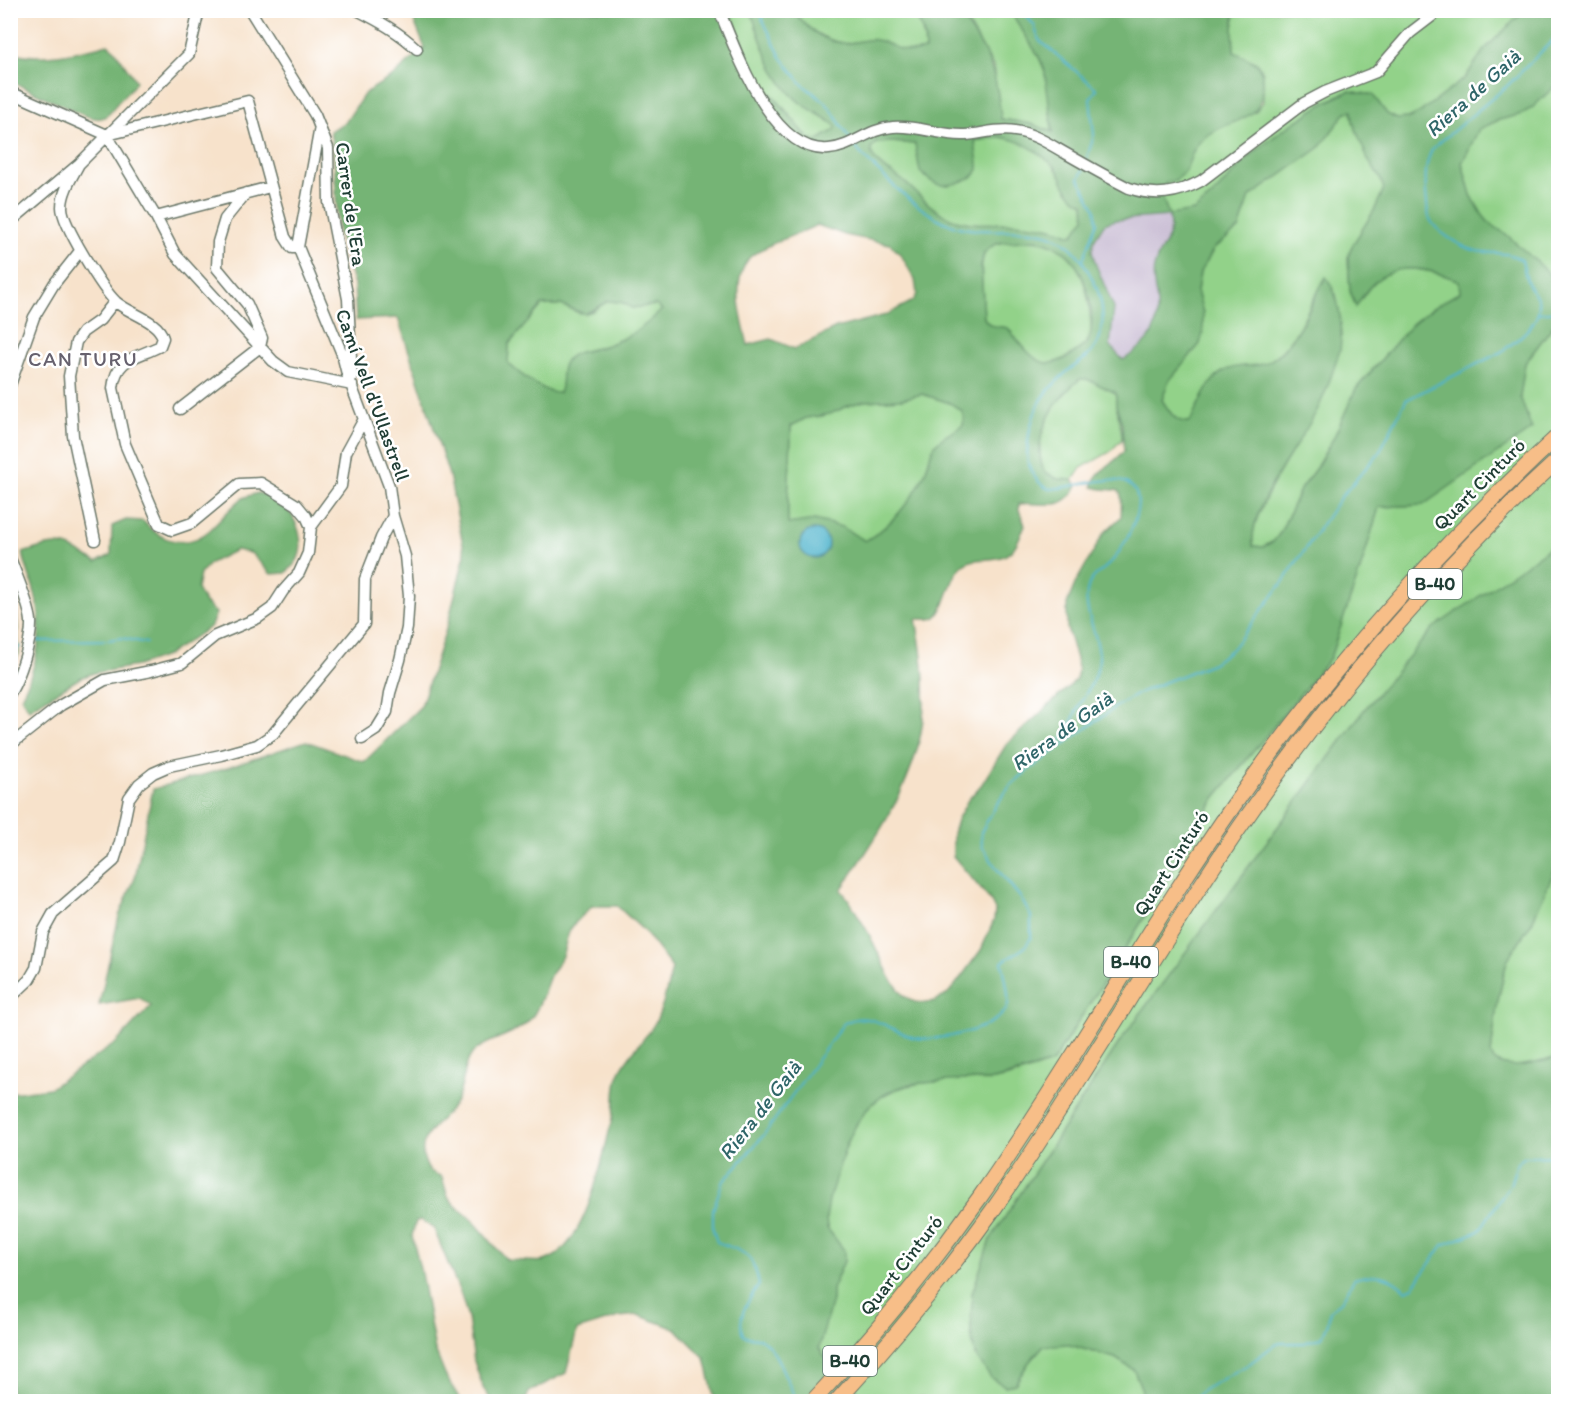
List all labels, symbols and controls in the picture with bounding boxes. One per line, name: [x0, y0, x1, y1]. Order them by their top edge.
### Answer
water label: Riera de Gaià: [1420, 43, 1525, 142]
street label: Carrer de l'Era: [330, 141, 372, 268]
street label: Camí Vell d'Ullastrell: [331, 306, 415, 485]
district label: CAN TURU: [28, 346, 138, 371]
street label: Quart Cinturó: [1428, 433, 1530, 535]
road number: B-40: [1408, 569, 1462, 599]
water label: Riera de Gaià: [1006, 685, 1117, 776]
street label: Quart Cinturó: [1128, 806, 1214, 920]
road number: B-40: [1104, 947, 1158, 977]
water label: Riera de Gaià: [713, 1055, 806, 1164]
street label: Quart Cinturó: [854, 1210, 948, 1320]
road number: B-40: [823, 1346, 877, 1376]

